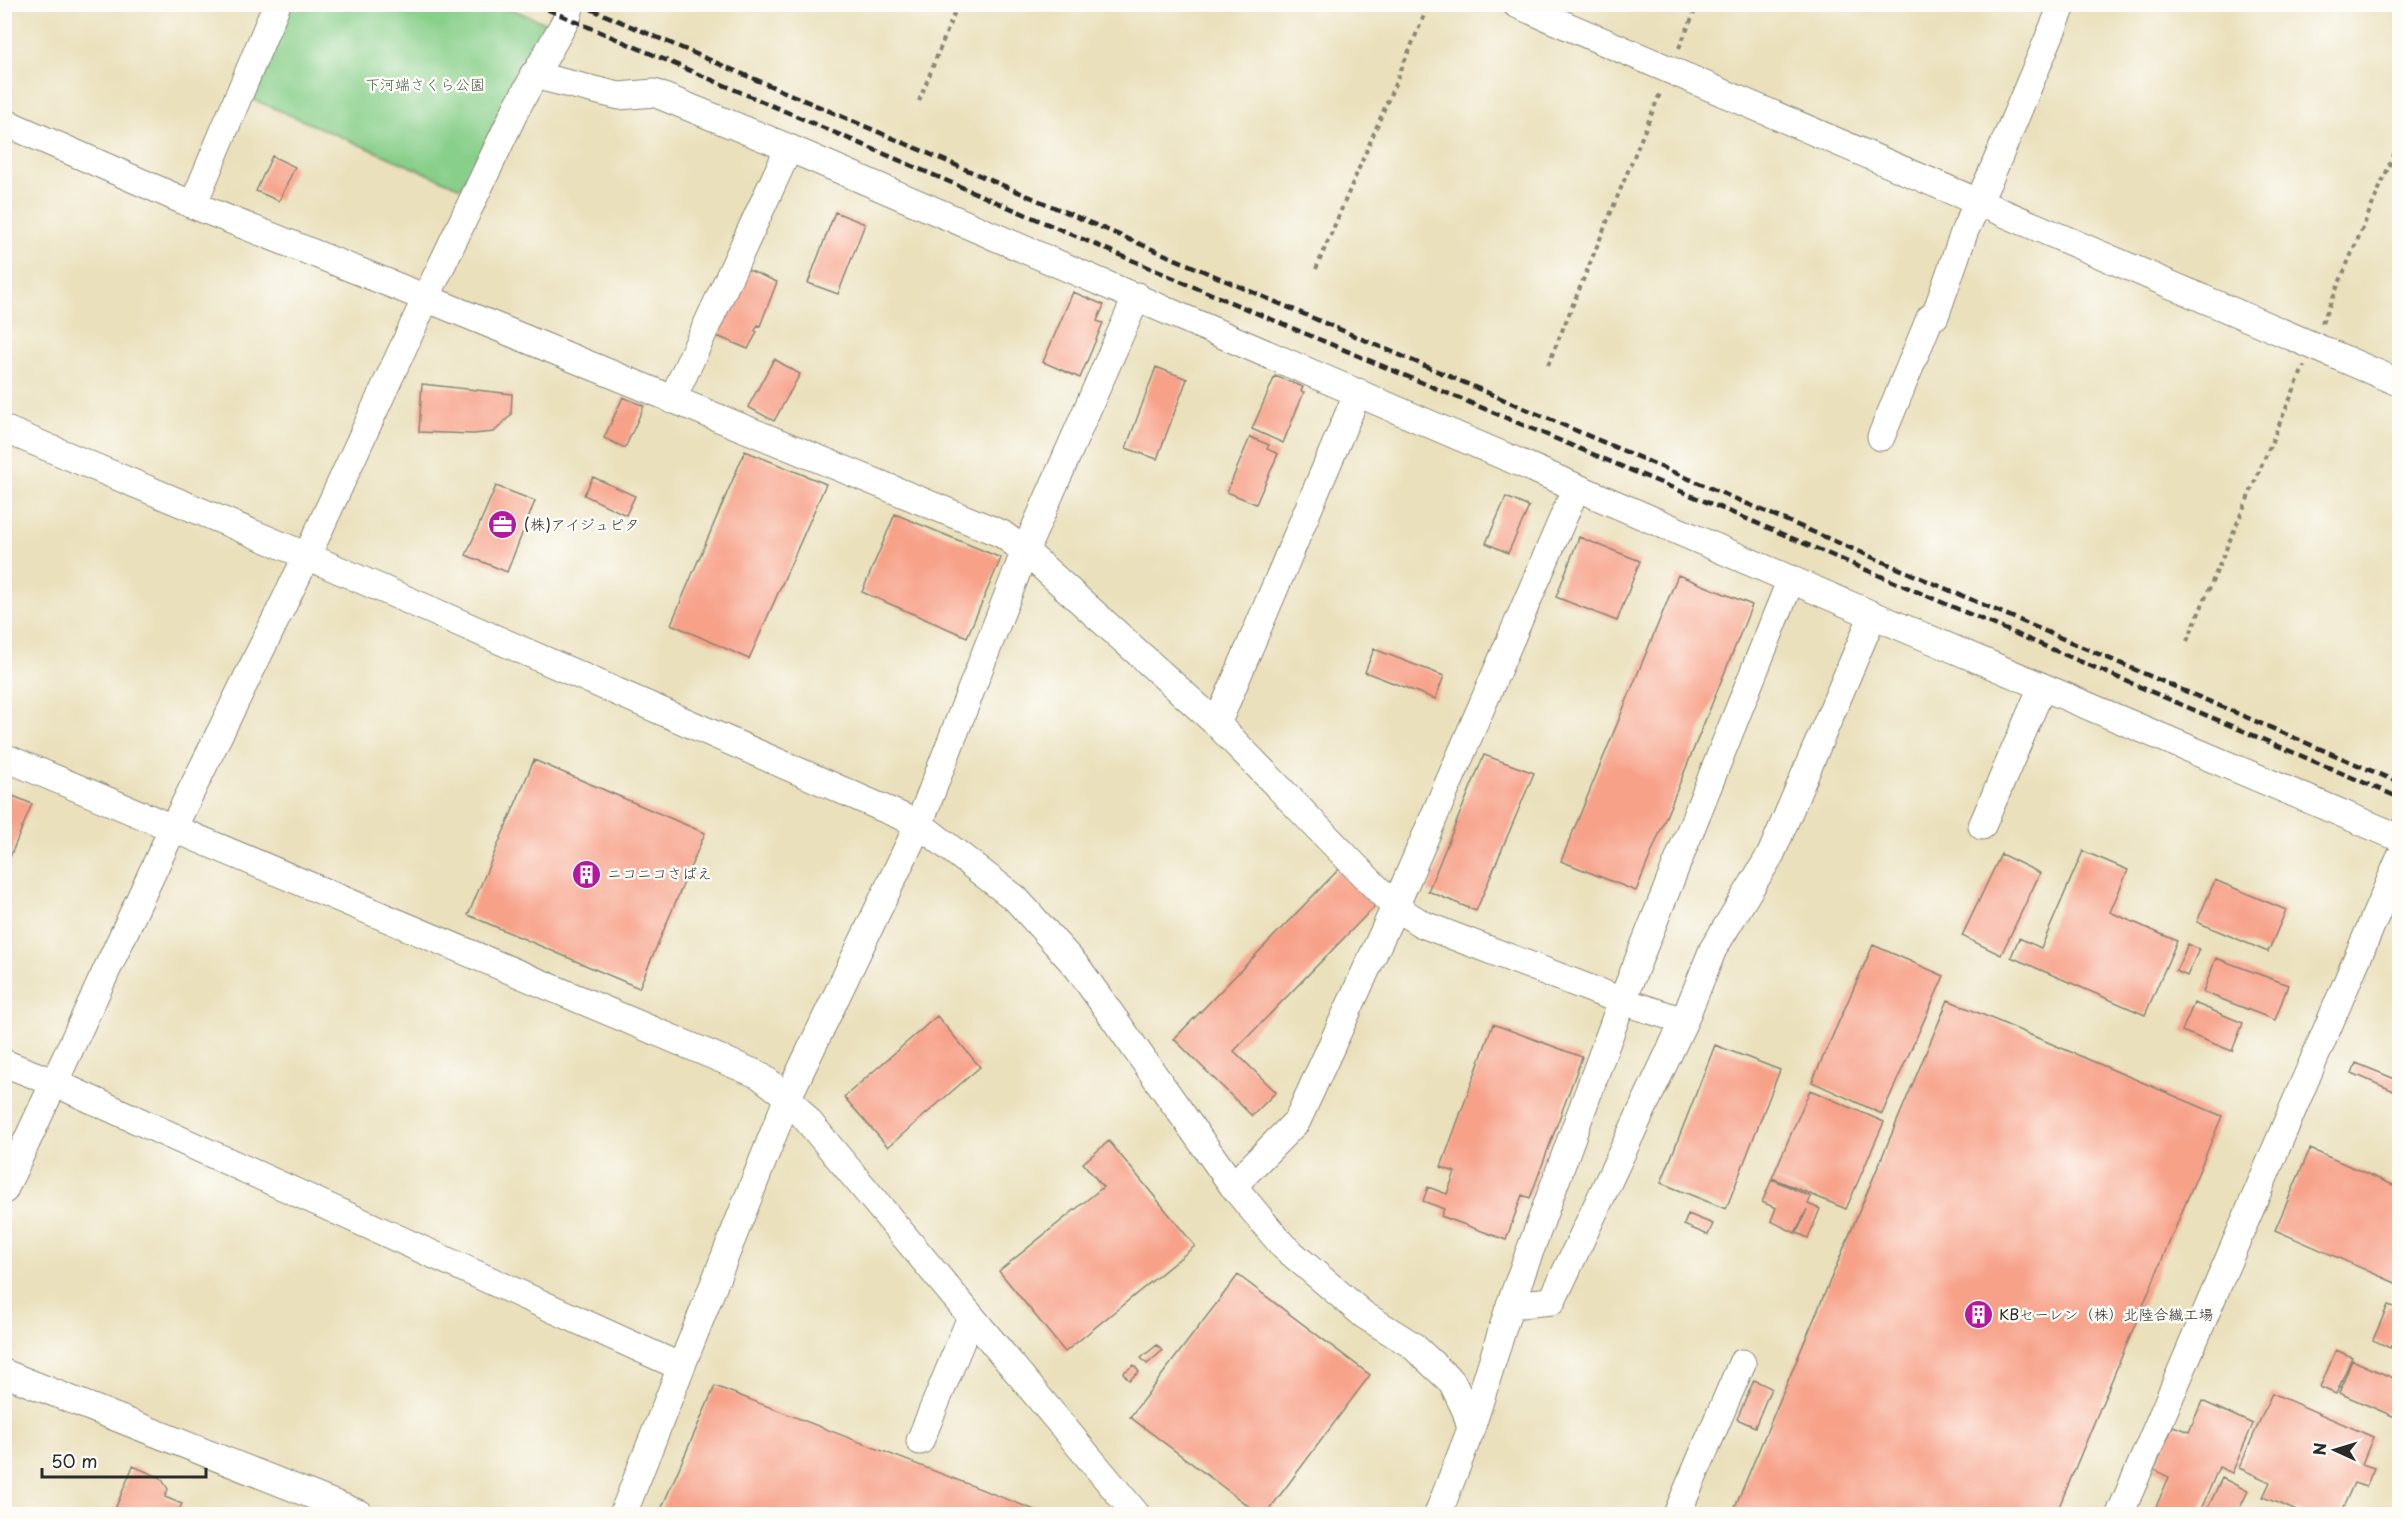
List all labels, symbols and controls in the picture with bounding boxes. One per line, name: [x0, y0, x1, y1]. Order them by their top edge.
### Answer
park label: 下河端さくら公園: [365, 72, 485, 95]
office icon: (株)アイジュピタ: [487, 509, 519, 541]
place label: (株)アイジュピタ: [524, 512, 640, 535]
building icon: ニコニコさばえ: [570, 858, 602, 890]
place label: ニコニコさばえ: [607, 861, 712, 884]
building icon: KBセーレン（株）北陸合繊工場: [1962, 1299, 1994, 1331]
place label: KBセーレン（株）北陸合繊工場: [1999, 1302, 2214, 1325]
north arrow: [2305, 1420, 2365, 1480]
scale bar: [42, 1441, 206, 1479]
text: N: [2307, 1442, 2331, 1456]
text: 50 m: [51, 1447, 98, 1474]

